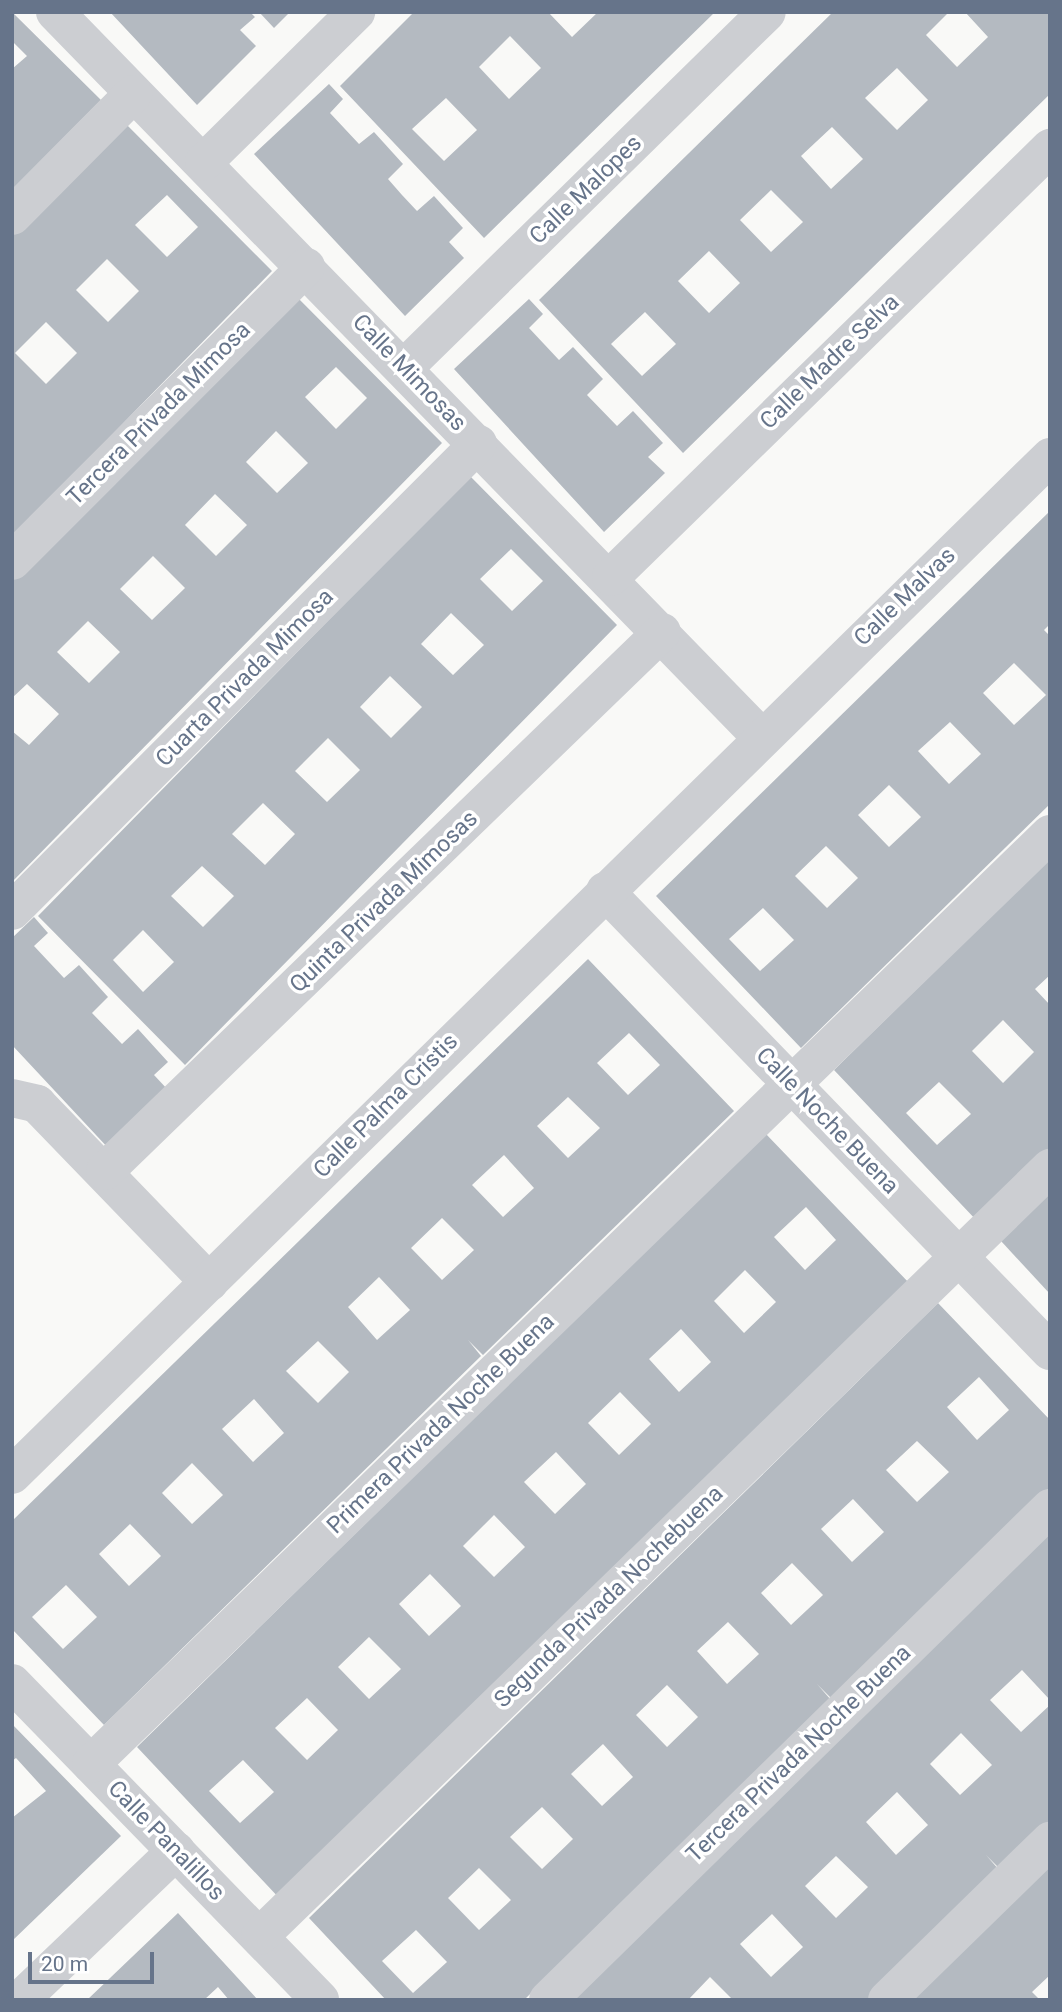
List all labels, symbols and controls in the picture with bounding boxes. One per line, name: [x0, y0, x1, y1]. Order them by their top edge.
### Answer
street label: Calle Malopes: [524, 130, 648, 250]
street label: Calle Madre Selva: [755, 289, 905, 435]
street label: Calle Mimosas: [346, 309, 472, 437]
street label: Tercera Privada Mimosa: [62, 317, 256, 511]
street label: Calle Malvas: [849, 542, 961, 652]
street label: Cuarta Privada Mimosa: [150, 583, 340, 773]
street label: Quinta Privada Mimosas: [284, 805, 484, 999]
street label: Calle Palma Cristis: [308, 1028, 464, 1184]
street label: Calle Noche Buena: [750, 1042, 904, 1200]
street label: Primera Privada Noche Buena: [322, 1308, 560, 1540]
street label: Segunda Privada Nochebuena: [489, 1480, 729, 1714]
street label: Tercera Privada Noche Buena: [681, 1639, 917, 1869]
street label: Calle Panalillos: [102, 1775, 230, 1907]
scale bar: [32, 1938, 158, 1982]
text: 20 m: [41, 1952, 88, 1976]

